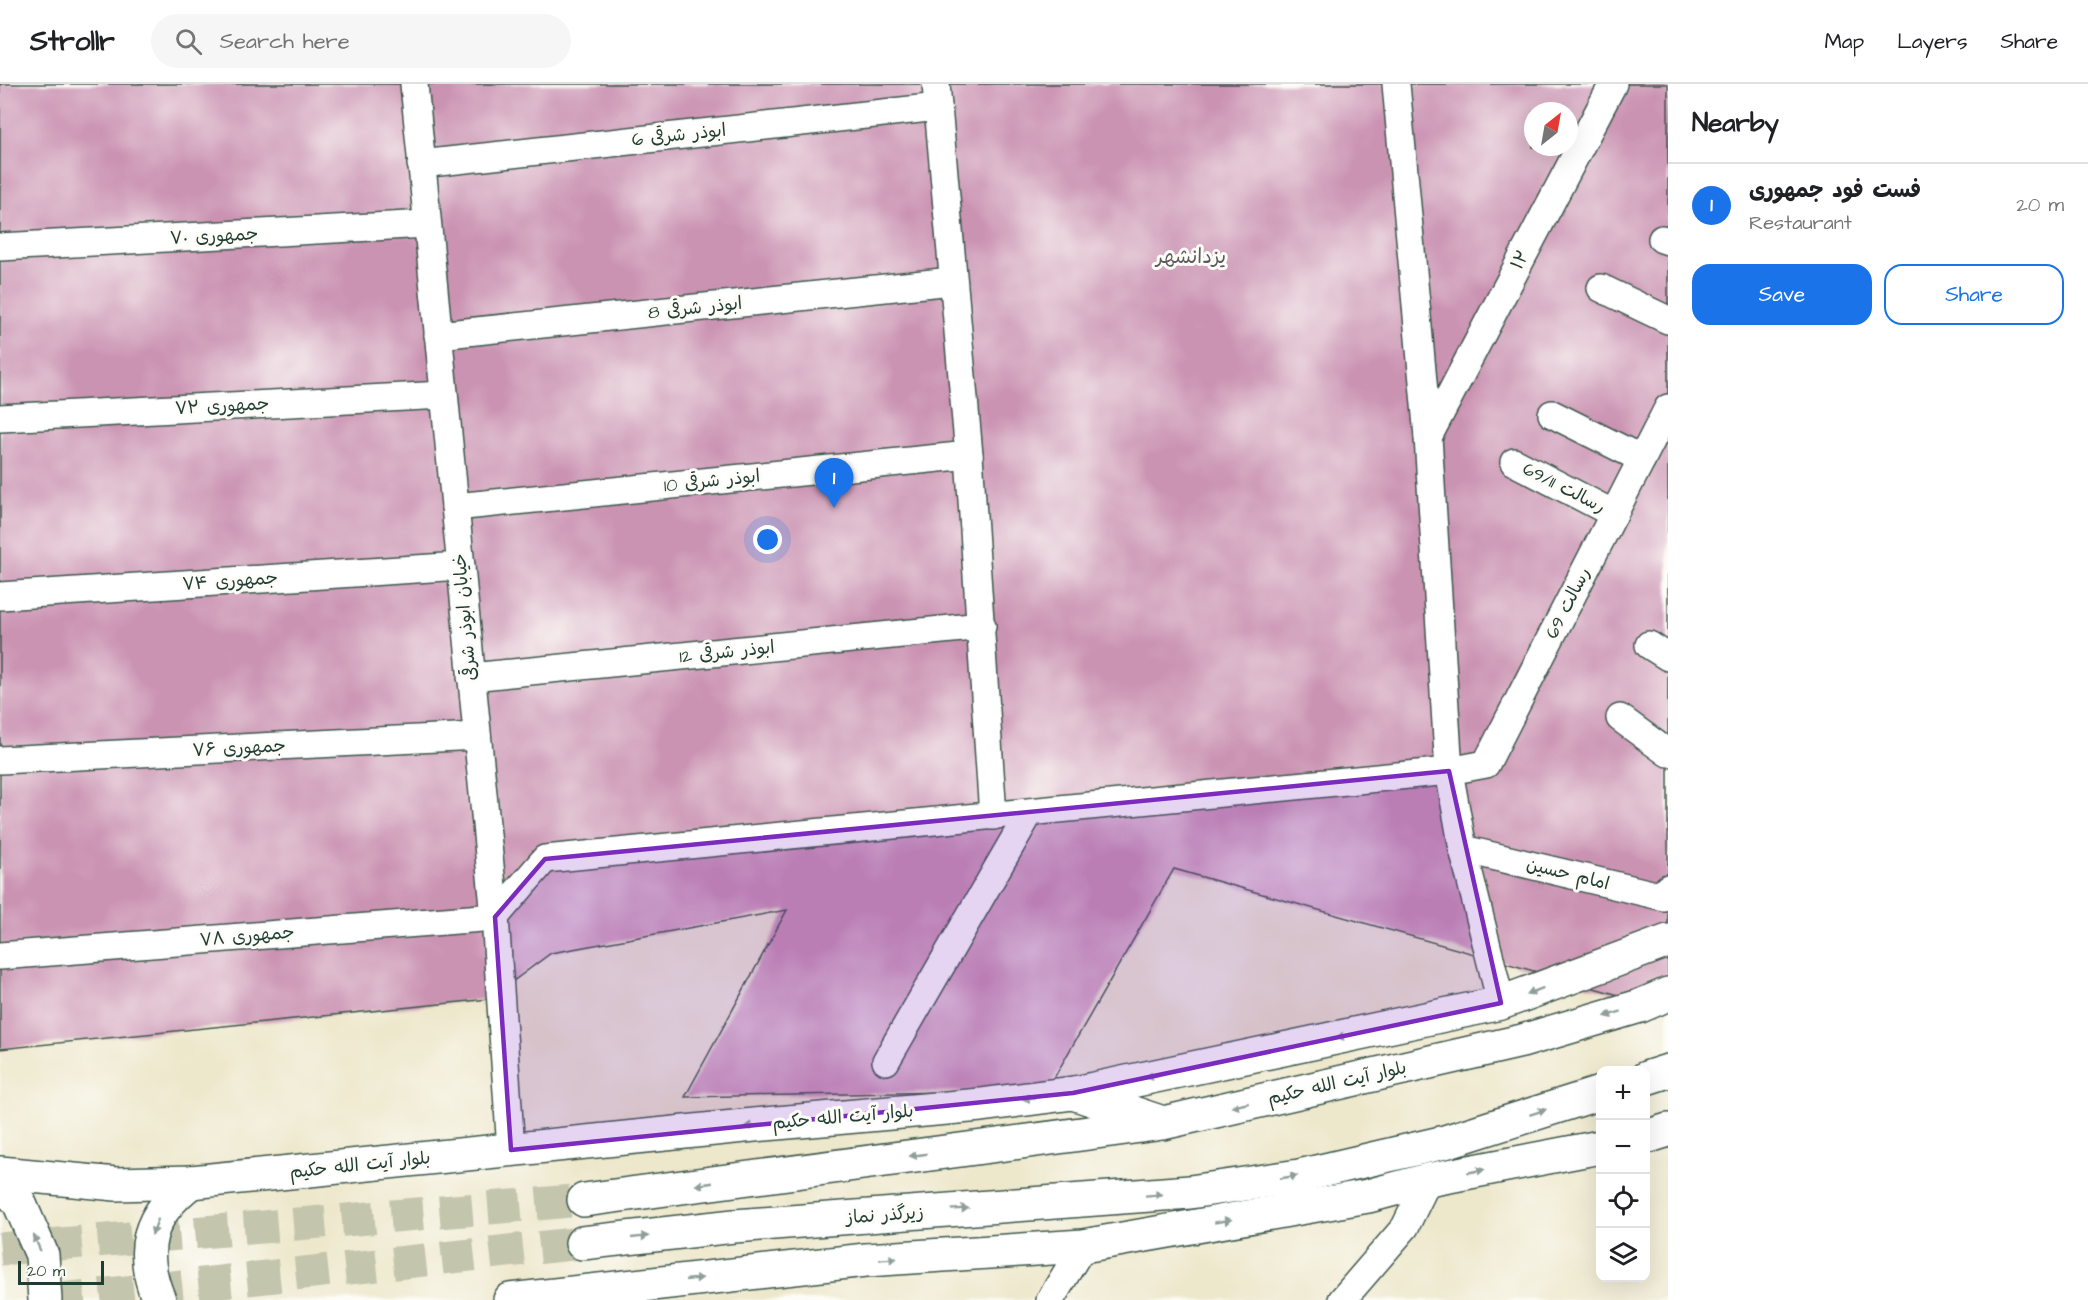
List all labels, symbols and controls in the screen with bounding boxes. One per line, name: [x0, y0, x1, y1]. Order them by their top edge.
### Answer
search box: [151, 14, 571, 68]
text: Strollr: [30, 22, 115, 61]
icon: search: [172, 25, 205, 58]
text: Search here: [220, 26, 350, 57]
text: Map: [1824, 27, 1864, 56]
text: Layers: [1897, 27, 1967, 56]
text: Share: [2000, 27, 2058, 56]
north arrow: [1524, 102, 1578, 156]
text: Nearby: [1692, 105, 1779, 141]
street label: ابوذر شرقی 6: [631, 118, 727, 152]
text: فست فود جمهوری: [1749, 175, 1921, 206]
text: 1: [1710, 191, 1713, 219]
text: 20 m: [2016, 191, 2064, 219]
text: Restaurant: [1749, 209, 1852, 237]
street label: جمهوری ۷۰: [169, 221, 259, 251]
district label: یزدانشهر: [1154, 243, 1226, 271]
street label: ۱۲: [1505, 246, 1535, 274]
button: Save: [1692, 264, 1872, 325]
button: Share: [1884, 264, 2064, 325]
street label: ابوذر شرقی 8: [647, 291, 743, 325]
street label: جمهوری ۷۲: [174, 391, 270, 421]
street label: رسالت 69/11: [1518, 456, 1610, 520]
pin: 1: [814, 458, 854, 508]
street label: ابوذر شرقی 10: [663, 464, 761, 498]
your location: [753, 525, 782, 554]
street label: خیابان ابوذر شرقی: [447, 552, 483, 682]
street label: رسالت 69: [1539, 563, 1597, 643]
street label: جمهوری ۷۴: [181, 565, 279, 597]
street label: ابوذر شرقی 12: [678, 635, 776, 669]
street label: جمهوری ۷۶: [192, 733, 286, 763]
street label: امام حسین: [1524, 852, 1612, 897]
street label: جمهوری ۷۸: [198, 919, 296, 953]
one-way arrow: [1525, 986, 1543, 996]
one-way arrow: [1604, 1010, 1622, 1019]
one-way arrow: [1336, 1032, 1355, 1041]
street label: بلوار آیت الله حکیم: [1265, 1055, 1409, 1112]
map controls: [1596, 1066, 1650, 1282]
button: +: [1596, 1066, 1650, 1120]
one-way arrow: [1145, 1072, 1164, 1081]
one-way arrow: [1021, 1094, 1040, 1103]
street label: بلوار آیت الله حکیم: [771, 1098, 915, 1137]
one-way arrow: [1231, 1101, 1249, 1111]
one-way arrow: [1529, 1107, 1547, 1117]
button: −: [1596, 1120, 1650, 1174]
one-way arrow: [744, 1121, 763, 1131]
street label: بلوار آیت الله حکیم: [288, 1145, 432, 1186]
one-way arrow: [908, 1151, 927, 1160]
one-way arrow: [1467, 1166, 1486, 1175]
one-way arrow: [1280, 1173, 1299, 1182]
button: locate: [1596, 1174, 1650, 1228]
one-way arrow: [694, 1179, 713, 1189]
one-way arrow: [1145, 1190, 1164, 1200]
street label: زیرگذر نماز: [843, 1200, 925, 1230]
one-way arrow: [950, 1205, 969, 1214]
one-way arrow: [1214, 1216, 1233, 1225]
one-way arrow: [150, 1218, 160, 1236]
button: layers: [1596, 1228, 1650, 1282]
one-way arrow: [631, 1232, 650, 1242]
one-way arrow: [32, 1234, 41, 1251]
one-way arrow: [878, 1254, 897, 1263]
scale bar: [18, 1258, 104, 1286]
text: 20 m: [27, 1260, 65, 1282]
one-way arrow: [684, 1274, 703, 1284]

